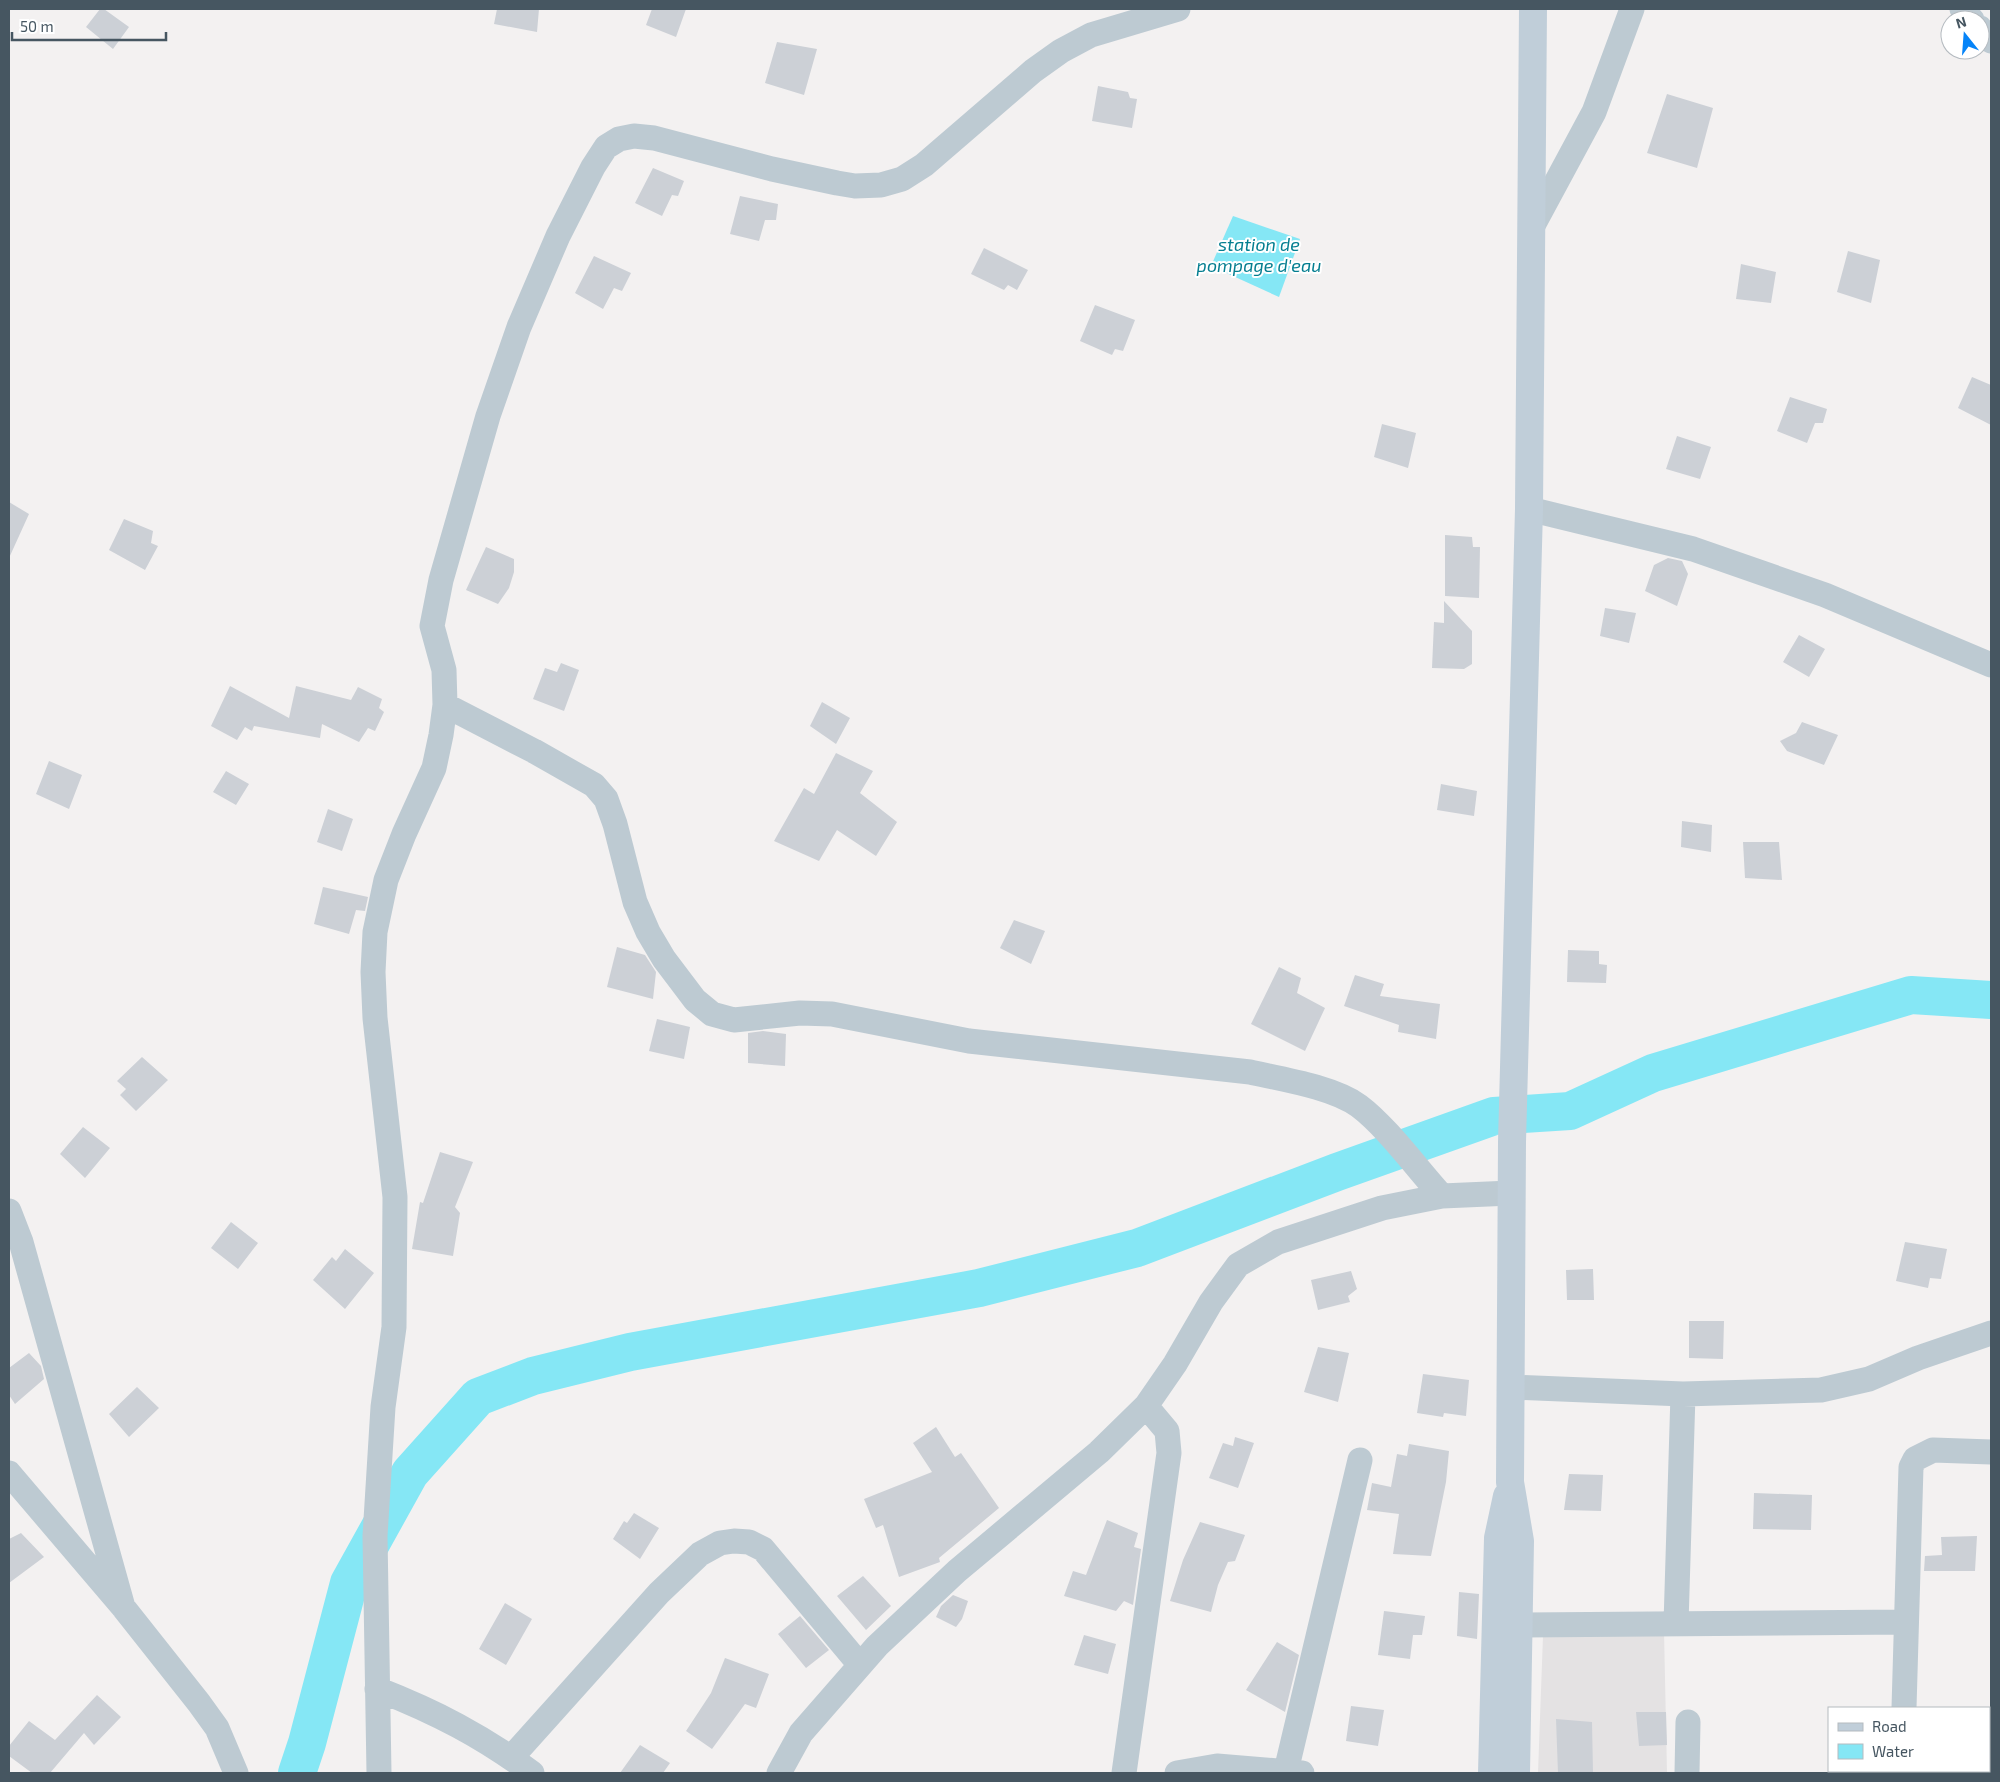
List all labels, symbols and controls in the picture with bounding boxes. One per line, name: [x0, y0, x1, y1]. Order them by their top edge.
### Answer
scale bar: [12, 10, 166, 42]
north arrow: [1940, 10, 1990, 60]
text: N: [1954, 12, 1968, 32]
text: 50 m: [20, 17, 54, 35]
water label: station de pompage d'eau: [1197, 233, 1321, 276]
legend: [1828, 1707, 1990, 1772]
text: Road: [1872, 1717, 1907, 1735]
text: Water: [1872, 1742, 1914, 1760]

